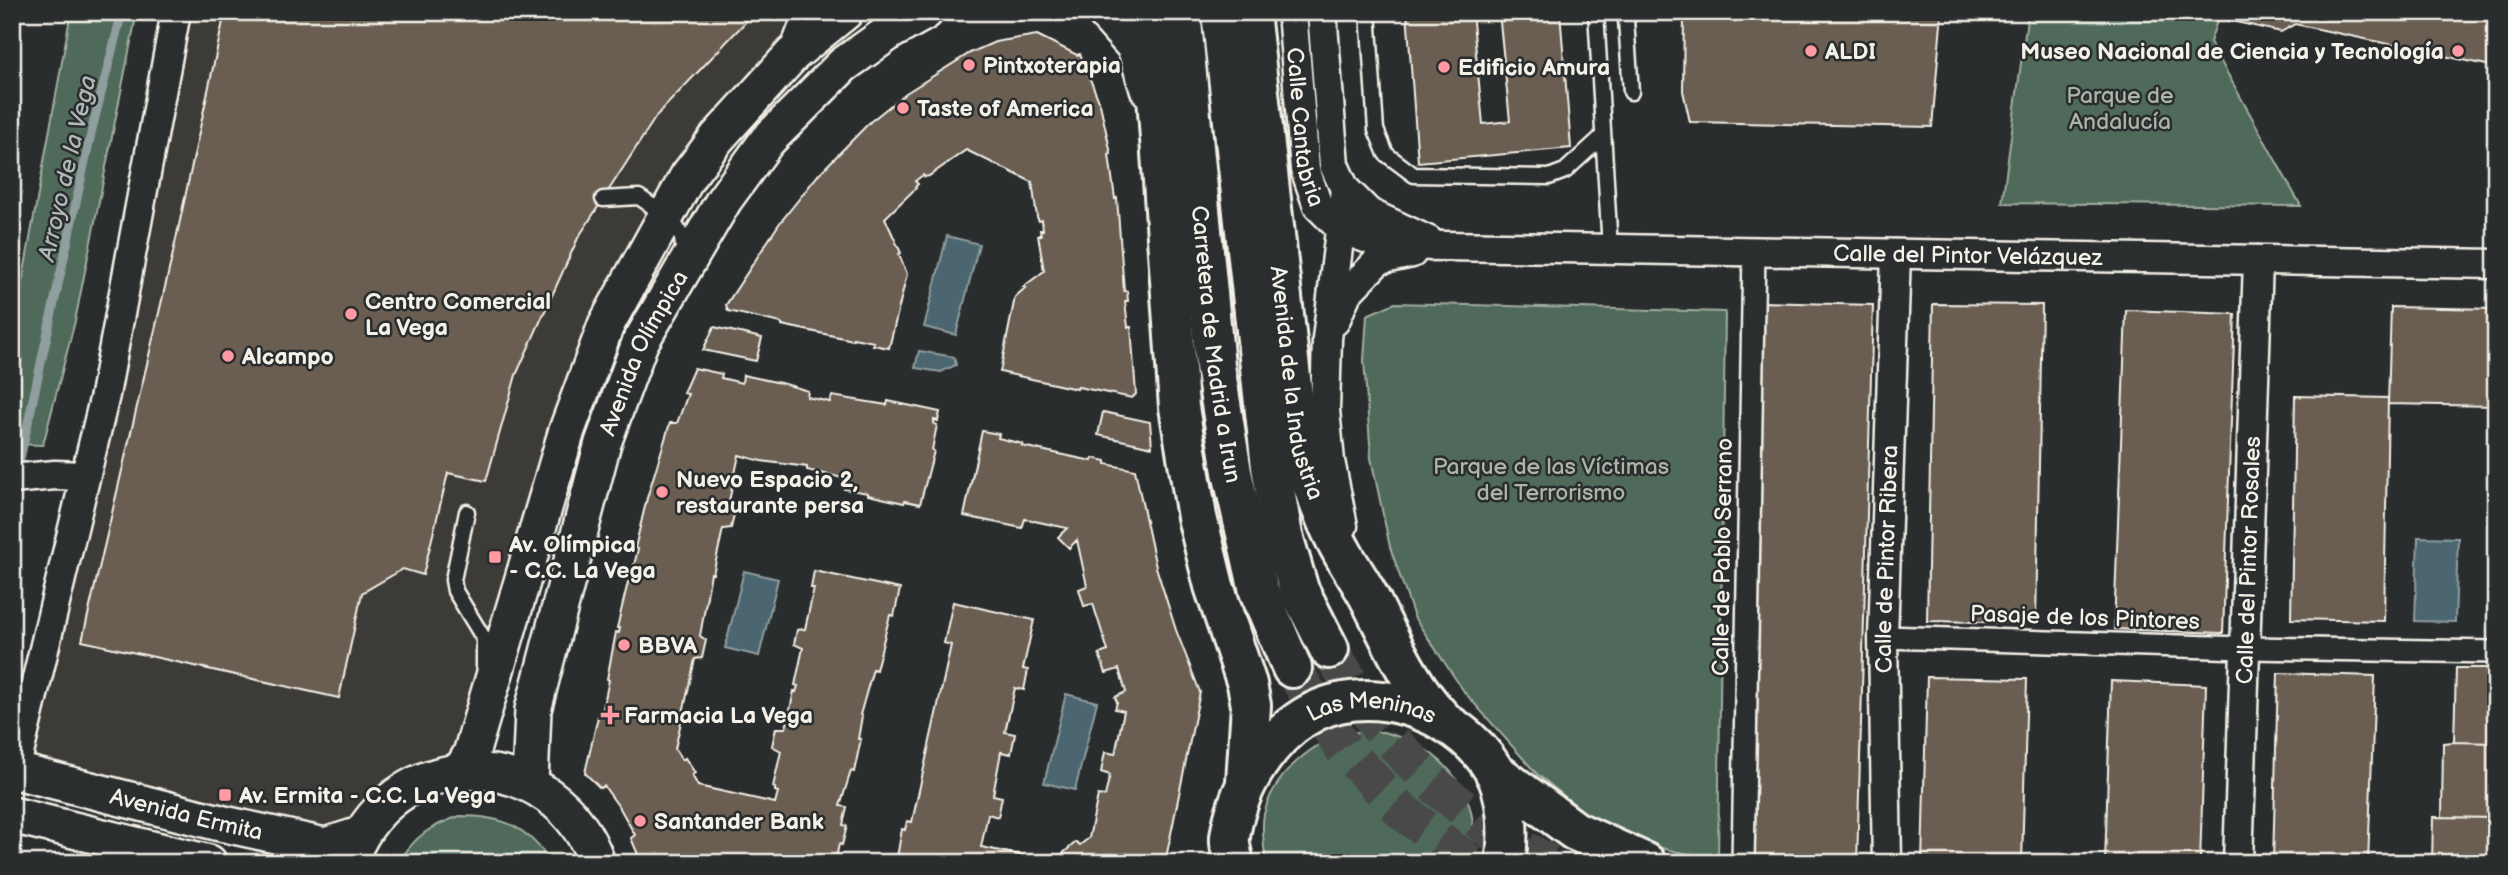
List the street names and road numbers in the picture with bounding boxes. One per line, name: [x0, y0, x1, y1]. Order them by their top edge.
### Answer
street label: Calle Cantabria: [1280, 46, 1330, 211]
street label: Carretera de Madrid a Irun: [1185, 204, 1247, 486]
street label: Calle del Pintor Velázquez: [1833, 240, 2104, 272]
street label: Avenida de la Industria: [1264, 264, 1330, 504]
street label: Avenida Olímpica: [594, 266, 695, 440]
street label: Calle del Pintor Rosales: [2231, 436, 2267, 685]
street label: Calle de Pablo Serrano: [1707, 438, 1739, 676]
street label: Calle de Pintor Ribera: [1870, 444, 1905, 673]
street label: Pasaje de los Pintores: [1970, 600, 2200, 636]
street label: Las Meninas: [1302, 687, 1441, 730]
street label: Avenida Ermita: [107, 783, 265, 847]

